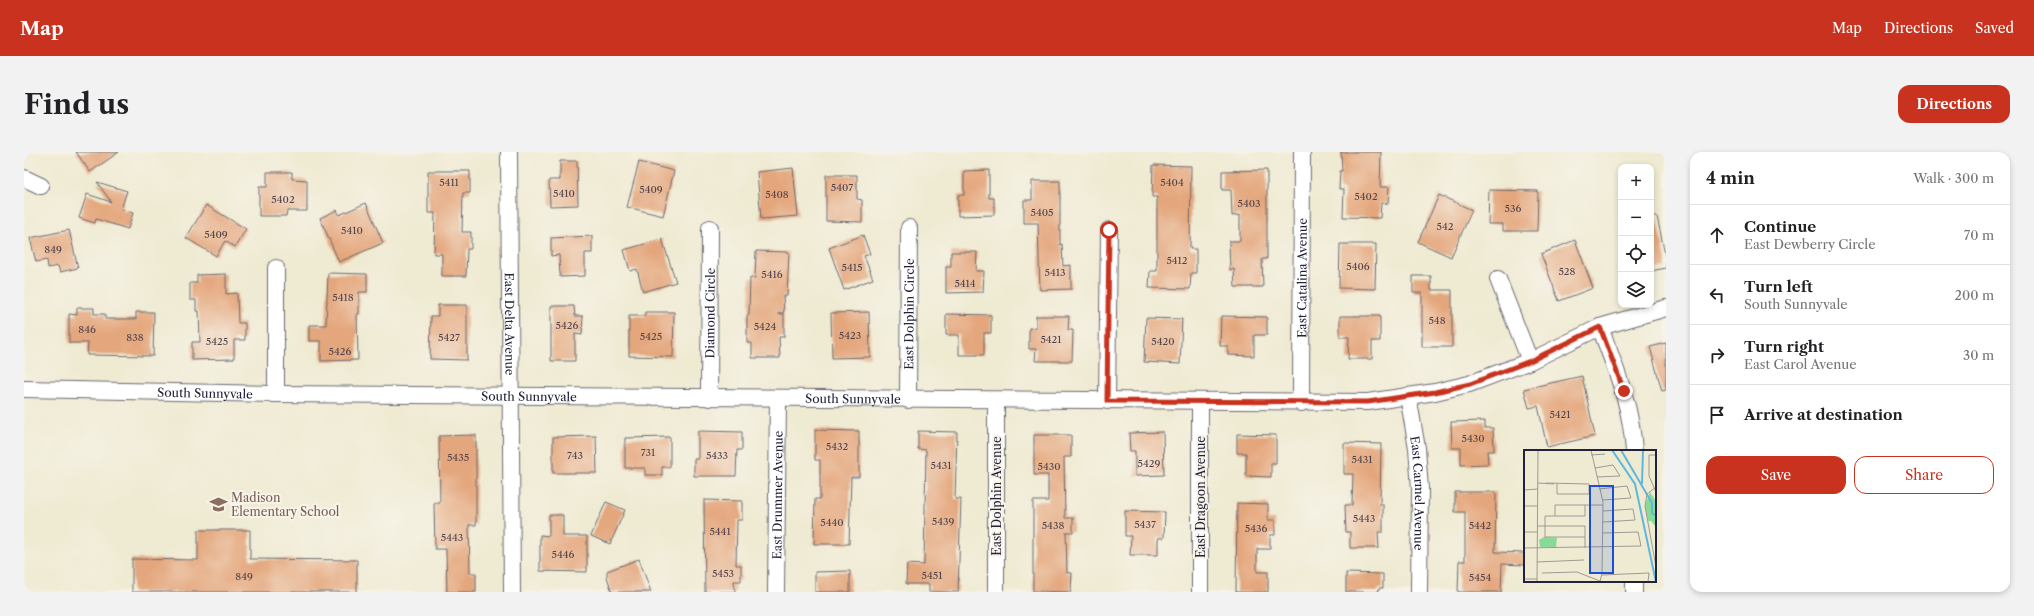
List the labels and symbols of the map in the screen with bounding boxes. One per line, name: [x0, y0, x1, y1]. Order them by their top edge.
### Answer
house number: 5411: [439, 176, 460, 189]
house number: 5404: [1160, 176, 1184, 189]
house number: 5407: [831, 181, 853, 194]
house number: 5409: [639, 183, 663, 196]
house number: 5410: [553, 187, 575, 200]
house number: 5408: [765, 188, 789, 201]
house number: 5402: [1354, 190, 1378, 203]
house number: 5402: [271, 193, 295, 206]
house number: 5403: [1237, 197, 1261, 210]
house number: 536: [1505, 202, 1522, 215]
house number: 5405: [1031, 206, 1053, 219]
street label: East Catalina Avenue: [1294, 218, 1309, 338]
house number: 542: [1437, 220, 1454, 233]
route start: [1100, 221, 1118, 239]
house number: 5410: [341, 224, 363, 237]
house number: 5409: [204, 228, 228, 241]
house number: 849: [44, 243, 62, 256]
house number: 5412: [1166, 254, 1188, 267]
street label: East Dolphin Circle: [901, 258, 916, 370]
house number: 5406: [1346, 260, 1370, 273]
house number: 5415: [842, 261, 862, 274]
house number: 528: [1558, 265, 1576, 278]
house number: 5413: [1045, 266, 1065, 279]
street label: Diamond Circle: [702, 267, 717, 358]
house number: 5416: [761, 268, 783, 281]
street label: East Delta Avenue: [502, 272, 518, 376]
house number: 5414: [954, 277, 976, 290]
house number: 5418: [332, 291, 354, 304]
house number: 548: [1428, 314, 1446, 327]
house number: 5426: [556, 319, 579, 332]
house number: 5424: [754, 320, 777, 333]
house number: 846: [78, 323, 96, 336]
house number: 5423: [839, 329, 861, 342]
house number: 5425: [640, 330, 662, 343]
house number: 838: [126, 331, 144, 344]
house number: 5427: [438, 331, 460, 344]
house number: 5421: [1040, 333, 1062, 346]
house number: 5425: [206, 335, 228, 348]
house number: 5420: [1151, 335, 1175, 348]
house number: 5426: [329, 345, 352, 358]
route end: [1615, 382, 1633, 400]
street label: South Sunnyvale: [157, 384, 253, 401]
street label: South Sunnyvale: [481, 388, 577, 404]
street label: South Sunnyvale: [805, 390, 901, 406]
house number: 5421: [1549, 408, 1571, 421]
street label: East Drummer Avenue: [769, 430, 785, 559]
house number: 5430: [1461, 432, 1485, 445]
street label: East Carmel Avenue: [1408, 435, 1428, 551]
street label: East Dolphin Avenue: [989, 436, 1004, 556]
street label: East Dragoon Avenue: [1193, 436, 1208, 558]
house number: 5432: [826, 440, 848, 453]
house number: 731: [641, 446, 656, 459]
house number: 743: [567, 449, 583, 462]
house number: 5433: [706, 449, 728, 462]
inset map: [1524, 450, 1656, 582]
house number: 5435: [447, 451, 469, 464]
house number: 5431: [1352, 453, 1373, 466]
house number: 5429: [1138, 457, 1161, 470]
house number: 5431: [931, 459, 952, 472]
house number: 5430: [1037, 460, 1061, 473]
place label: Madison Elementary School: [231, 490, 340, 519]
school or university icon: Madison Elementary School: [208, 494, 228, 514]
house number: 5443: [1353, 512, 1375, 525]
house number: 5439: [932, 515, 954, 528]
house number: 5440: [820, 516, 844, 529]
house number: 5437: [1134, 518, 1156, 531]
house number: 5438: [1042, 519, 1064, 532]
house number: 5442: [1469, 519, 1492, 532]
house number: 5436: [1245, 522, 1267, 535]
house number: 5441: [709, 525, 731, 538]
house number: 5443: [441, 531, 463, 544]
house number: 5446: [552, 548, 575, 561]
house number: 5453: [712, 567, 734, 580]
house number: 5451: [922, 569, 943, 582]
house number: 849: [235, 570, 253, 583]
house number: 5454: [1469, 571, 1491, 584]

